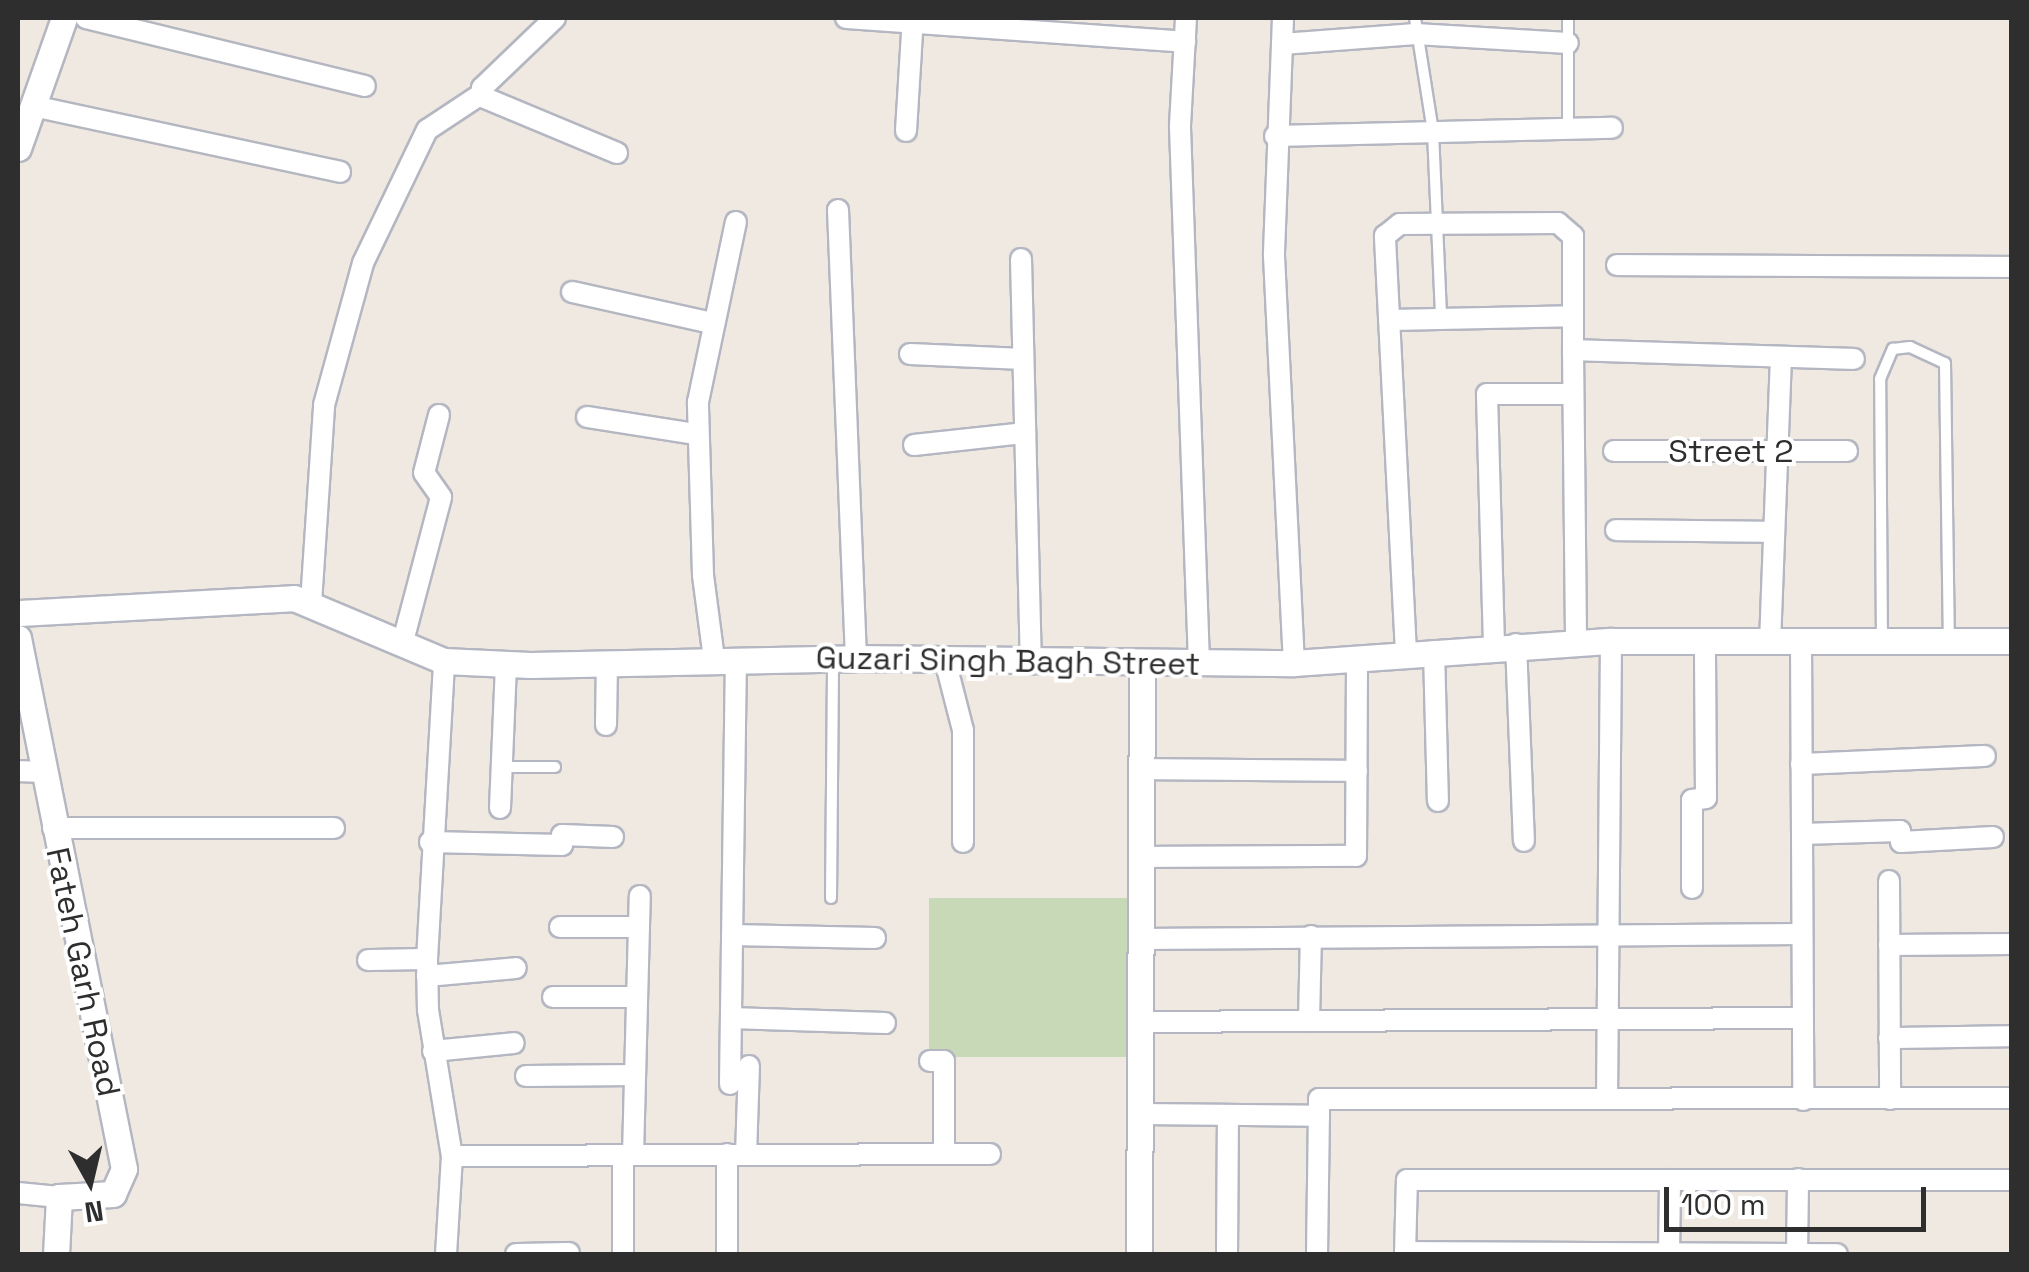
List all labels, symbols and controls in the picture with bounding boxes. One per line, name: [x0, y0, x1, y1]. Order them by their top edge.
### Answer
street label: Street 2: [1668, 432, 1794, 470]
street label: Guzari Singh Bagh Street: [815, 638, 1201, 684]
street label: Fateh Garh Road: [38, 844, 128, 1100]
north arrow: [40, 1132, 140, 1232]
scale bar: [1669, 1167, 1932, 1229]
text: 100 m: [1681, 1185, 1766, 1224]
text: N: [82, 1193, 106, 1231]

